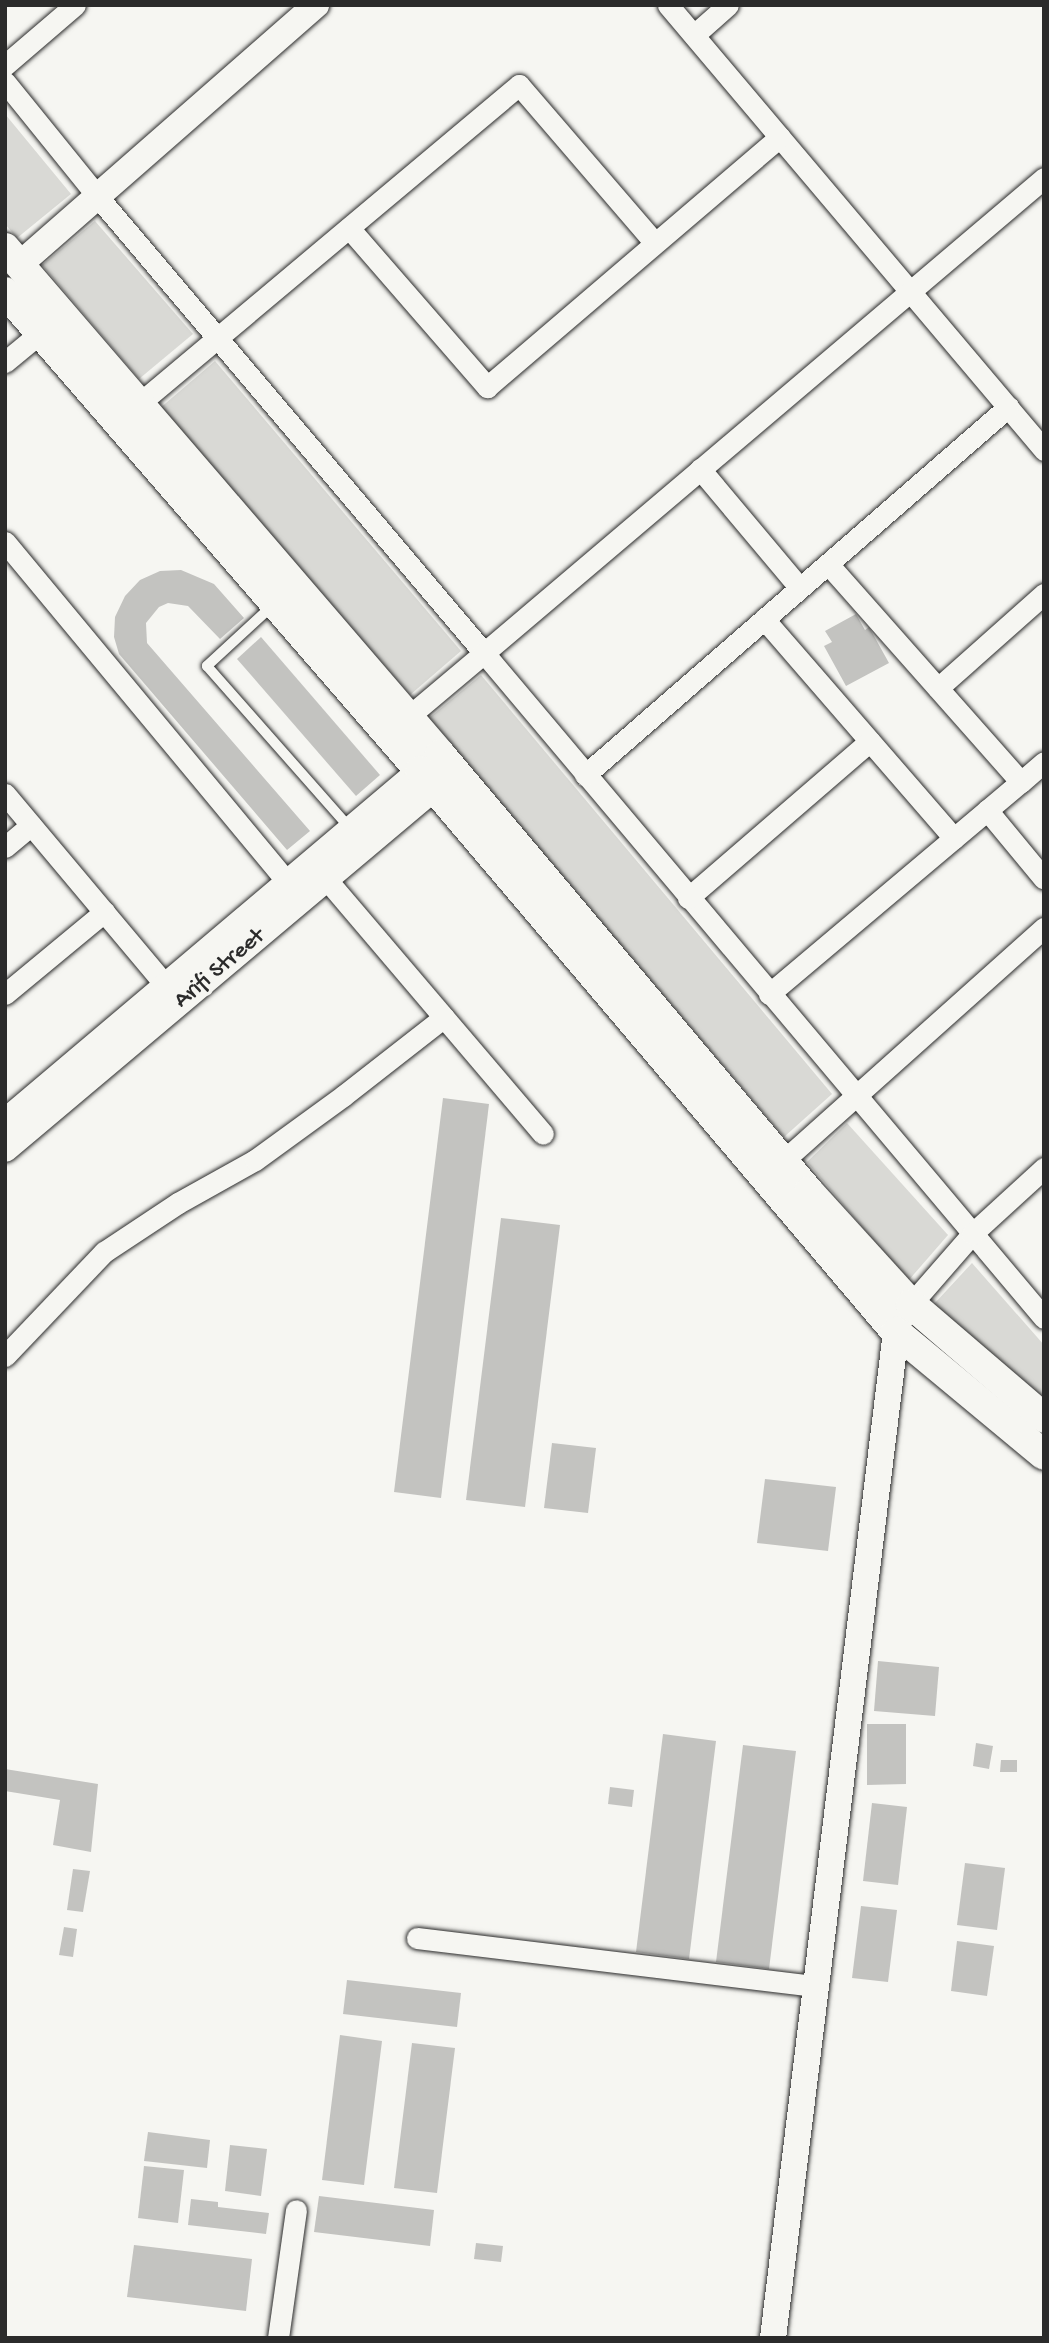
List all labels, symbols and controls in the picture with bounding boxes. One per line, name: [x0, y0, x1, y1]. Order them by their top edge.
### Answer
street label: Arifi Street: [169, 923, 271, 1015]

